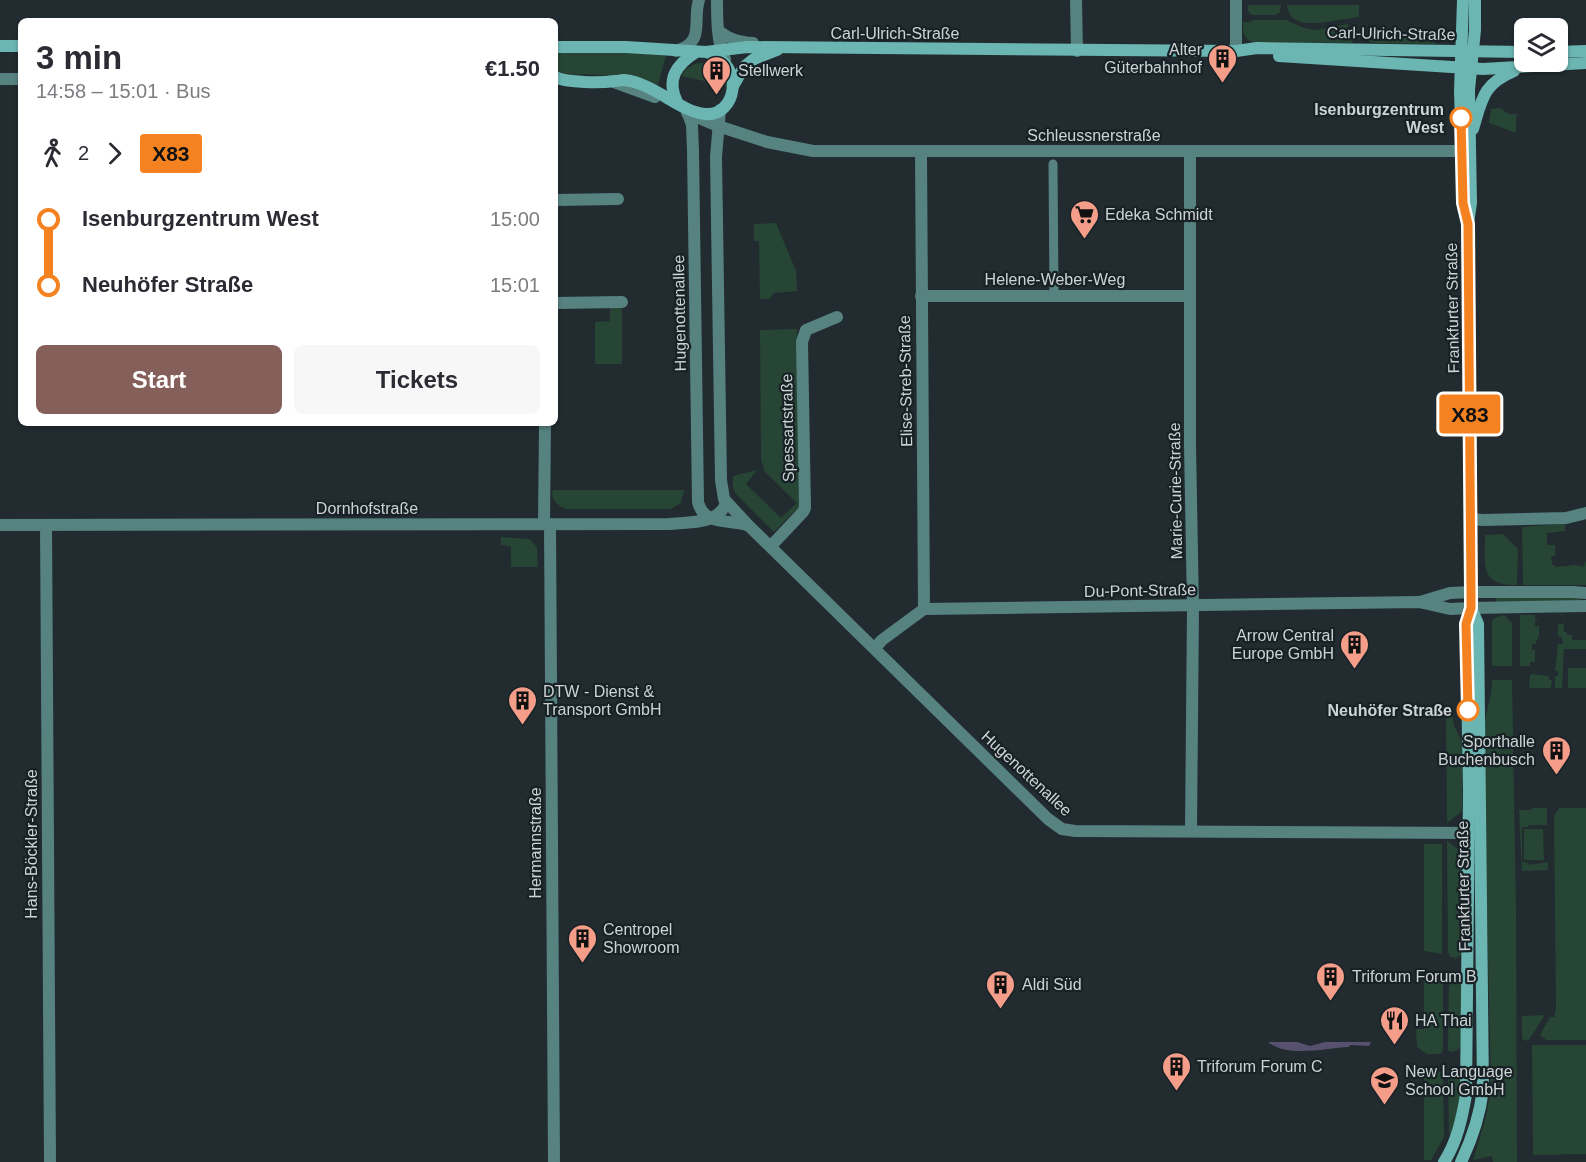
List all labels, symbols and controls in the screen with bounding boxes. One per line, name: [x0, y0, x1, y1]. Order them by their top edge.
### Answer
map controls: [1514, 18, 1568, 72]
button: layers: [1514, 18, 1568, 72]
street label: Carl-Ulrich-Straße: [1326, 24, 1456, 43]
street label: Carl-Ulrich-Straße: [831, 25, 960, 42]
text: 3 min: [36, 39, 122, 76]
place label: Alter Güterbahnhof: [1104, 41, 1203, 76]
building icon: Alter Güterbahnhof: [1207, 42, 1239, 84]
building icon: Stellwerk: [701, 54, 733, 96]
text: €1.50: [485, 56, 540, 81]
place label: Stellwerk: [738, 62, 804, 79]
text: 14:58 – 15:01 · Bus: [36, 80, 211, 102]
place label: Isenburgzentrum West: [1314, 101, 1445, 136]
marker: Isenburgzentrum West: [1450, 107, 1472, 129]
street label: Schleussnerstraße: [1027, 127, 1161, 144]
icon: walk: [36, 137, 69, 170]
icon: forward: [98, 137, 131, 170]
text: 2: [78, 142, 89, 164]
text: X83: [152, 142, 190, 165]
supermarket icon: Edeka Schmidt: [1068, 198, 1100, 240]
text: Isenburgzentrum West: [82, 206, 319, 231]
place label: Edeka Schmidt: [1105, 206, 1213, 223]
text: 15:00: [490, 208, 540, 230]
street label: Frankfurter Straße: [1443, 242, 1462, 373]
street label: Hugenottenallee: [670, 254, 689, 371]
street label: Helene-Weber-Weg: [985, 271, 1125, 288]
text: Neuhöfer Straße: [82, 272, 253, 297]
text: 15:01: [490, 274, 540, 296]
street label: Elise-Streb-Straße: [896, 315, 915, 447]
button: Start: [36, 345, 282, 414]
button: Tickets: [294, 345, 540, 414]
street label: Spessartstraße: [778, 374, 797, 482]
line badge: X83: [1436, 394, 1504, 434]
text: X83: [1451, 403, 1489, 426]
street label: Marie-Curie-Straße: [1166, 422, 1185, 560]
street label: Dornhofstraße: [316, 500, 418, 517]
street label: Du-Pont-Straße: [1084, 581, 1196, 600]
place label: Arrow Central Europe GmbH: [1232, 627, 1334, 662]
building icon: Arrow Central Europe GmbH: [1339, 628, 1371, 670]
place label: DTW - Dienst & Transport GmbH: [543, 683, 662, 718]
building icon: DTW - Dienst & Transport GmbH: [506, 684, 538, 726]
marker: Neuhöfer Straße: [1457, 699, 1479, 721]
place label: Neuhöfer Straße: [1328, 702, 1452, 719]
street label: Hugenottenallee: [978, 727, 1075, 819]
place label: Sporthalle Buchenbusch: [1438, 733, 1535, 768]
building icon: Sporthalle Buchenbusch: [1540, 734, 1572, 776]
street label: Hans-Böckler-Straße: [23, 769, 40, 919]
street label: Hermannstraße: [527, 787, 544, 899]
street label: Frankfurter Straße: [1454, 820, 1473, 951]
place label: Centropel Showroom: [603, 921, 679, 956]
building icon: Centropel Showroom: [566, 922, 598, 964]
building icon: Triforum Forum B: [1315, 960, 1347, 1002]
building icon: Aldi Süd: [985, 968, 1017, 1010]
place label: Triforum Forum B: [1352, 968, 1477, 985]
place label: Aldi Süd: [1022, 976, 1082, 993]
restaurant icon: HA Thai: [1378, 1004, 1410, 1046]
place label: HA Thai: [1415, 1012, 1472, 1029]
building icon: Triforum Forum C: [1160, 1050, 1192, 1092]
place label: Triforum Forum C: [1197, 1058, 1323, 1075]
place label: New Language School GmbH: [1405, 1063, 1513, 1098]
school or university icon: New Language School GmbH: [1368, 1064, 1400, 1106]

